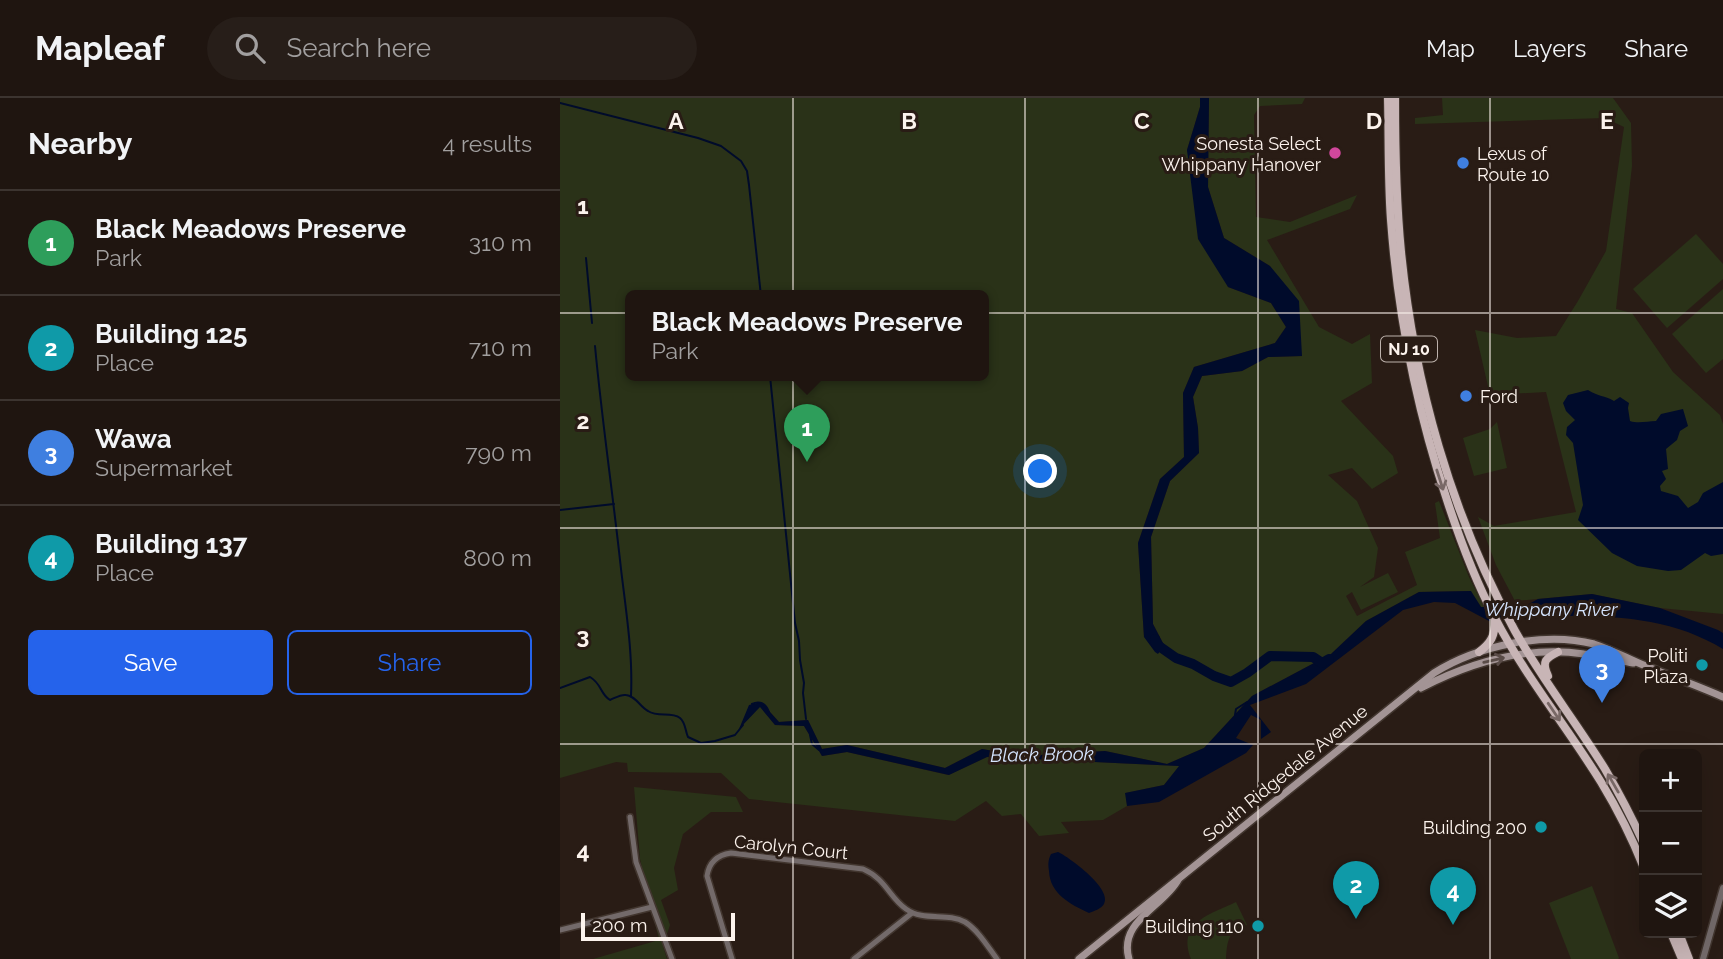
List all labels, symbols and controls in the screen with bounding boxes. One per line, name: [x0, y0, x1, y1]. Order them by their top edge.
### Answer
search box: [207, 17, 697, 80]
text: Mapleaf: [35, 29, 165, 68]
icon: search: [231, 29, 269, 67]
text: Search here: [287, 33, 431, 63]
text: Map: [1426, 34, 1475, 63]
text: Layers: [1513, 34, 1586, 63]
text: Share: [1624, 34, 1688, 63]
text: A: [668, 107, 684, 134]
text: B: [901, 107, 917, 134]
text: C: [1134, 107, 1150, 134]
text: D: [1366, 107, 1382, 134]
text: E: [1600, 107, 1614, 134]
text: Nearby: [28, 126, 132, 161]
text: 4 results: [443, 130, 532, 157]
place label: Sonesta Select Whippany Hanover: [1162, 133, 1322, 175]
place label: Lexus of Route 10: [1477, 143, 1550, 185]
marker: Sonesta Select Whippany Hanover: [1327, 145, 1343, 161]
marker: Lexus of Route 10: [1455, 155, 1471, 171]
text: 1: [577, 192, 589, 219]
text: Black Meadows Preserve: [95, 214, 406, 244]
text: 1: [45, 229, 57, 256]
text: 310 m: [469, 229, 532, 256]
text: Park: [95, 244, 142, 271]
popup: [625, 290, 989, 381]
text: Black Meadows Preserve: [651, 307, 963, 337]
text: Building 125: [95, 319, 247, 349]
text: 2: [45, 334, 57, 361]
text: 710 m: [469, 334, 532, 361]
road number: NJ 10: [1381, 336, 1437, 362]
text: Park: [651, 337, 698, 364]
text: Place: [95, 349, 154, 376]
place label: Ford: [1480, 386, 1518, 407]
marker: Ford: [1458, 388, 1474, 404]
pin: 1: [784, 404, 830, 462]
text: 2: [577, 407, 589, 434]
text: Wawa: [95, 424, 172, 454]
text: 3: [45, 439, 57, 466]
text: 790 m: [465, 439, 532, 466]
text: Supermarket: [95, 454, 233, 481]
your location: [1023, 454, 1057, 488]
one-way arrow: [1435, 468, 1447, 490]
text: Building 137: [95, 529, 247, 559]
text: 4: [44, 544, 58, 571]
text: 800 m: [463, 544, 532, 571]
text: Place: [95, 559, 154, 586]
water label: Whippany River: [1484, 598, 1619, 620]
text: 3: [577, 622, 589, 649]
button: Save: [28, 630, 273, 695]
button: Share: [287, 630, 532, 695]
pin: 3: [1579, 645, 1625, 703]
place label: Politi Plaza: [1643, 645, 1688, 687]
one-way arrow: [1482, 653, 1505, 667]
marker: Politi Plaza: [1694, 657, 1710, 673]
street label: South Ridgedale Avenue: [1199, 700, 1372, 846]
one-way arrow: [1547, 702, 1562, 721]
water label: Black Brook: [990, 742, 1094, 766]
map controls: [1639, 749, 1702, 938]
button: +: [1639, 749, 1702, 812]
one-way arrow: [1606, 774, 1620, 794]
button: −: [1639, 812, 1702, 875]
place label: Building 200: [1423, 817, 1527, 838]
marker: Building 200: [1533, 819, 1549, 835]
street label: Carolyn Court: [733, 831, 849, 863]
text: 4: [576, 837, 590, 864]
pin: 2: [1333, 861, 1379, 919]
pin: 4: [1430, 867, 1476, 925]
button: layers: [1639, 875, 1702, 938]
scale bar: [581, 910, 735, 942]
text: 200 m: [592, 914, 647, 936]
place label: Building 110: [1145, 916, 1244, 937]
marker: Building 110: [1250, 918, 1266, 934]

